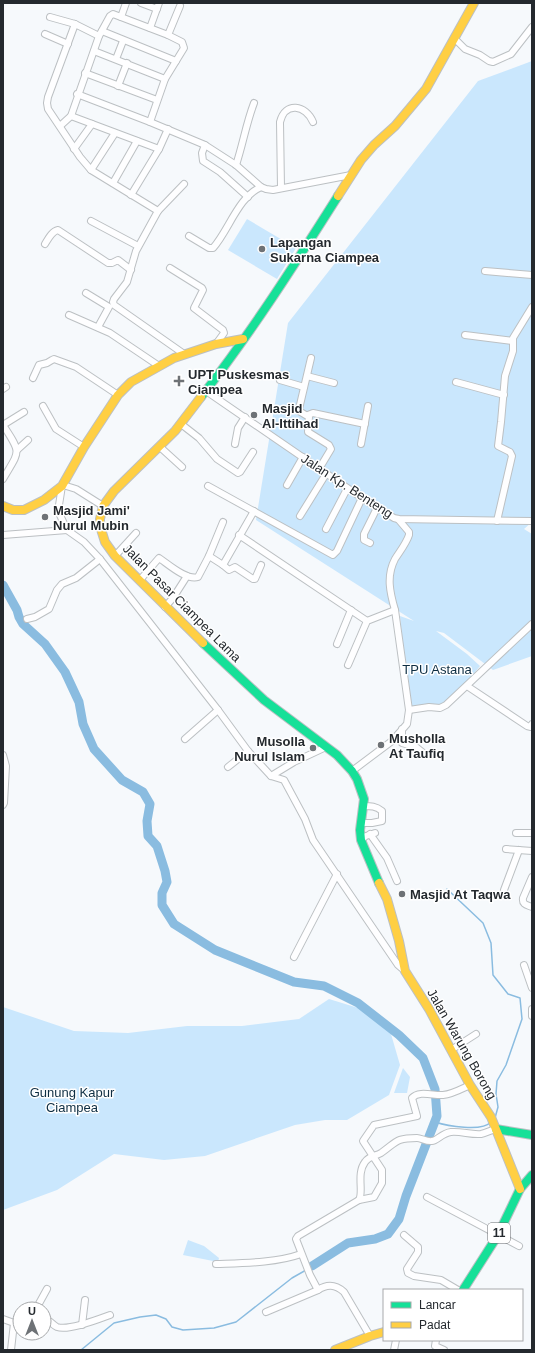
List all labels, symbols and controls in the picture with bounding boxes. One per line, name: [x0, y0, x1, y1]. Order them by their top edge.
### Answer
place label: Lapangan Sukarna Ciampea: [270, 235, 380, 265]
marker: Lapangan Sukarna Ciampea: [257, 244, 267, 254]
place label: UPT Puskesmas Ciampea: [188, 367, 289, 397]
marker: UPT Puskesmas Ciampea: [173, 375, 185, 387]
place label: Masjid Al-Ittihad: [262, 401, 318, 431]
marker: Masjid Al-Ittihad: [249, 410, 259, 420]
street label: Jalan Kp. Benteng: [298, 451, 396, 521]
place label: Masjid Jami' Nurul Mubin: [53, 503, 130, 533]
marker: Masjid Jami' Nurul Mubin: [40, 512, 50, 522]
street label: Jalan Pasar Ciampea Lama: [120, 541, 245, 666]
park label: TPU Astana: [402, 662, 472, 677]
place label: Musholla At Taufiq: [389, 731, 446, 761]
place label: Musolla Nurul Islam: [234, 734, 306, 764]
marker: Musholla At Taufiq: [376, 740, 386, 750]
marker: Musolla Nurul Islam: [308, 743, 318, 753]
place label: Masjid At Taqwa: [410, 887, 511, 902]
marker: Masjid At Taqwa: [397, 889, 407, 899]
street label: Jalan Warung Borong: [424, 986, 500, 1102]
park label: Gunung Kapur Ciampea: [30, 1085, 115, 1115]
road number: 11: [488, 1223, 510, 1243]
legend: [383, 1289, 523, 1341]
text: Lancar: [419, 1298, 456, 1312]
north arrow: [12, 1301, 52, 1341]
text: U: [28, 1305, 36, 1317]
text: Padat: [419, 1318, 451, 1332]

